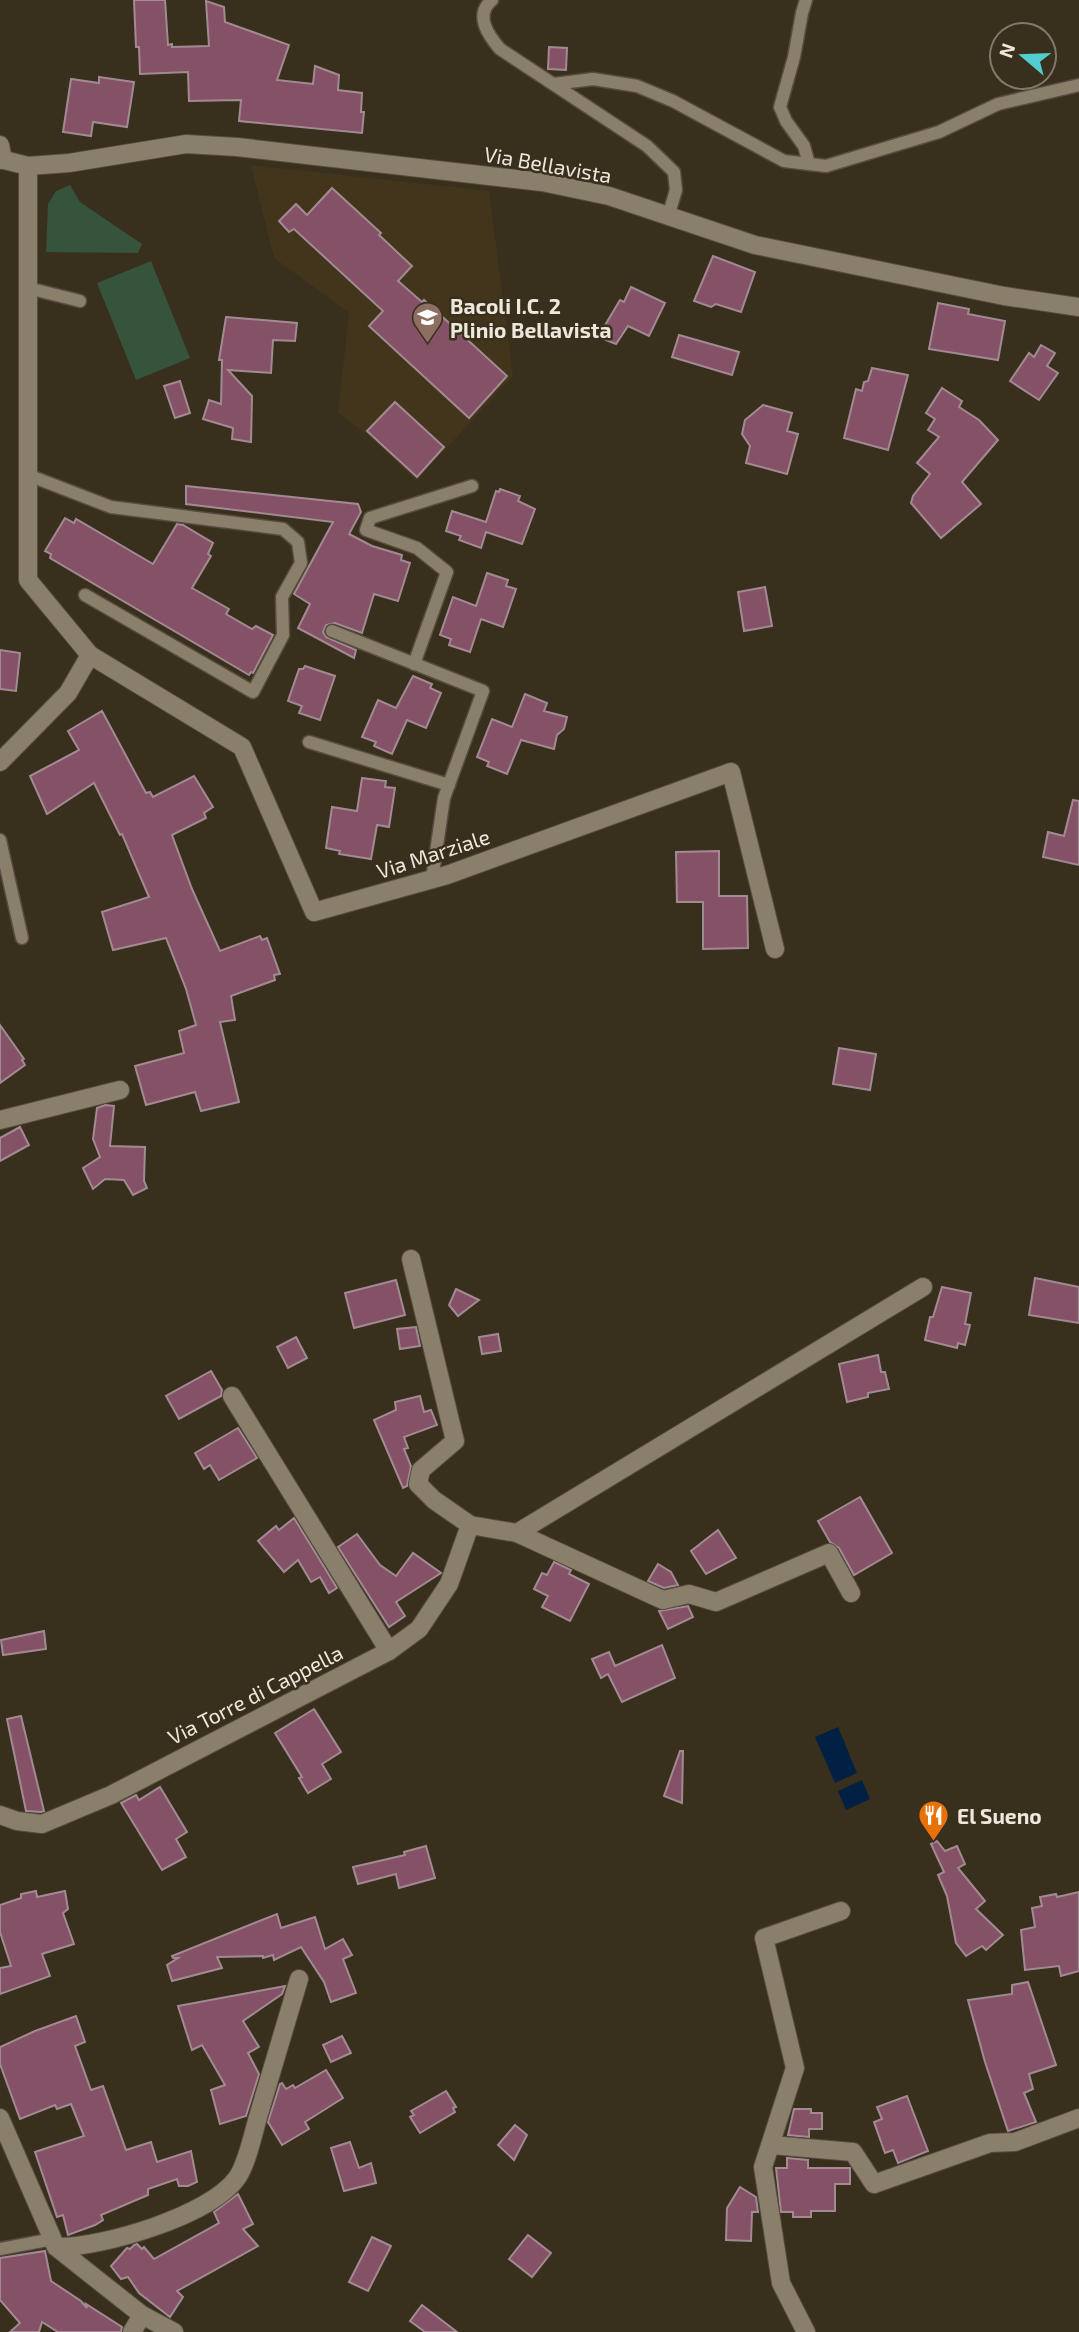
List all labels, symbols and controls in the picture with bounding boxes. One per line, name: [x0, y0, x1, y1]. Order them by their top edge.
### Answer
north arrow: [988, 21, 1058, 91]
text: N: [993, 40, 1020, 61]
street label: Via Bellavista: [482, 140, 614, 188]
place label: Bacoli I.C. 2 Plinio Bellavista: [450, 293, 611, 342]
school or university icon: Bacoli I.C. 2 Plinio Bellavista: [410, 300, 444, 344]
street label: Via Marziale: [373, 823, 493, 883]
street label: Via Torre di Cappella: [163, 1639, 347, 1749]
restaurant icon: El Sueno: [917, 1798, 951, 1842]
place label: El Sueno: [957, 1803, 1042, 1828]

